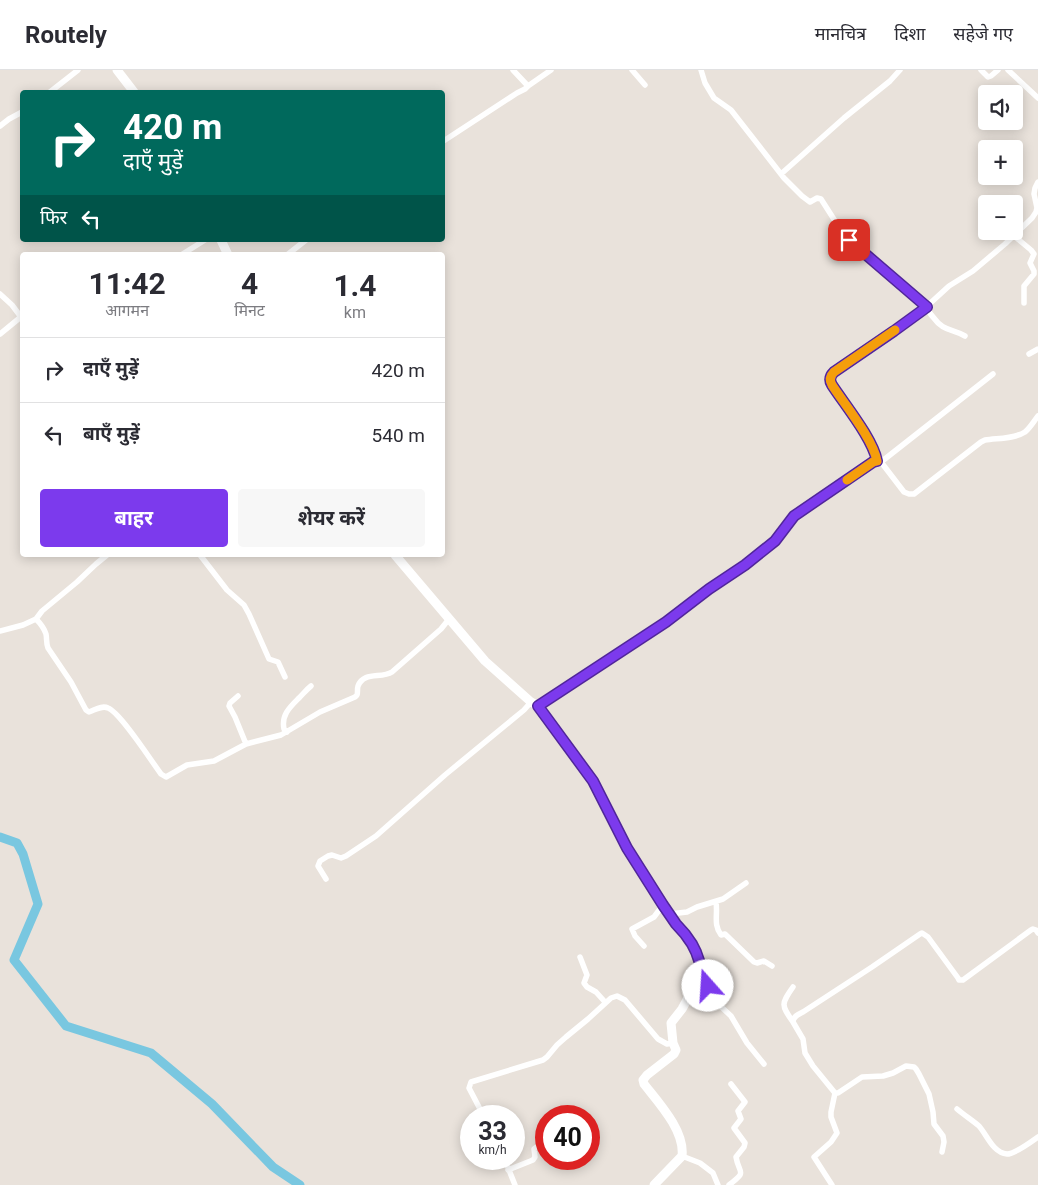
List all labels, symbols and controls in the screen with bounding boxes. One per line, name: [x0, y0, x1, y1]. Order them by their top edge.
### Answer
text: Routely: [25, 21, 107, 49]
text: मानचित्र: [815, 23, 866, 44]
text: दिशा: [894, 23, 925, 44]
text: सहेजे गए: [953, 23, 1013, 44]
map controls: [978, 85, 1023, 240]
button: sound: [978, 85, 1023, 130]
text: 420 m: [123, 107, 222, 148]
icon: right: [40, 110, 105, 175]
button: +: [978, 140, 1023, 185]
text: दाएँ मुड़ें: [123, 149, 183, 174]
button: −: [978, 195, 1023, 240]
icon: left: [77, 205, 105, 233]
text: फिर: [40, 206, 67, 229]
pin: [828, 219, 870, 261]
icon: arrive: [835, 226, 863, 254]
text: 11:42: [88, 266, 166, 301]
text: 4: [241, 266, 258, 301]
text: 1.4: [333, 268, 377, 303]
text: आगमन: [105, 301, 149, 320]
text: मिनट: [234, 301, 265, 320]
text: km: [344, 303, 366, 322]
icon: right: [40, 356, 68, 384]
text: दाएँ मुड़ें: [83, 357, 139, 380]
text: 420 m: [372, 359, 425, 382]
icon: left: [40, 421, 68, 449]
text: बाएँ मुड़ें: [83, 422, 140, 445]
text: 540 m: [372, 424, 425, 447]
button: बाहर: [40, 489, 228, 547]
button: शेयर करें: [238, 489, 425, 547]
position arrow: [681, 959, 733, 1011]
speed limit sign: 40: [535, 1105, 600, 1170]
text: 33: [478, 1117, 507, 1146]
text: km/h: [478, 1143, 507, 1157]

